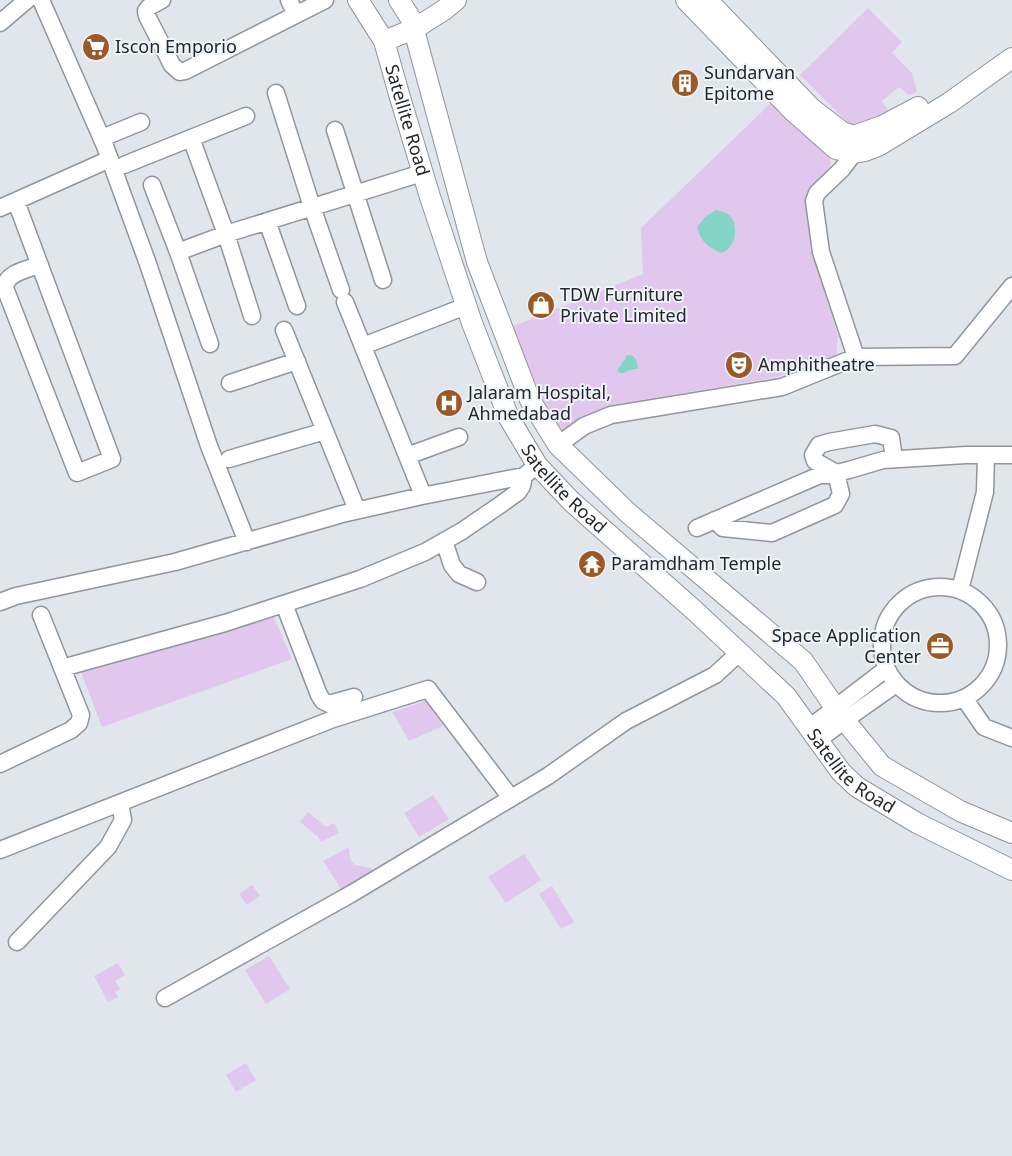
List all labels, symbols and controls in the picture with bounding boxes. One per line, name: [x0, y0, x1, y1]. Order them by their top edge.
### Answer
supermarket icon: Iscon Emporio: [81, 32, 111, 62]
place label: Iscon Emporio: [115, 34, 237, 58]
place label: Sundarvan Epitome: [704, 60, 795, 105]
street label: Satellite Road: [380, 61, 436, 179]
building icon: Sundarvan Epitome: [670, 68, 700, 98]
place label: TDW Furniture Private Limited: [560, 282, 687, 327]
shop icon: TDW Furniture Private Limited: [526, 290, 556, 320]
theatre icon: Amphitheatre: [724, 350, 754, 380]
place label: Amphitheatre: [758, 352, 875, 376]
place label: Jalaram Hospital, Ahmedabad: [466, 380, 611, 425]
hospital icon: Jalaram Hospital, Ahmedabad: [434, 388, 464, 418]
street label: Satellite Road: [516, 439, 612, 538]
temple icon: Paramdham Temple: [577, 549, 607, 579]
place label: Paramdham Temple: [611, 551, 781, 575]
place label: Space Application Center: [772, 623, 922, 668]
office icon: Space Application Center: [925, 631, 955, 661]
street label: Satellite Road: [802, 723, 900, 818]

